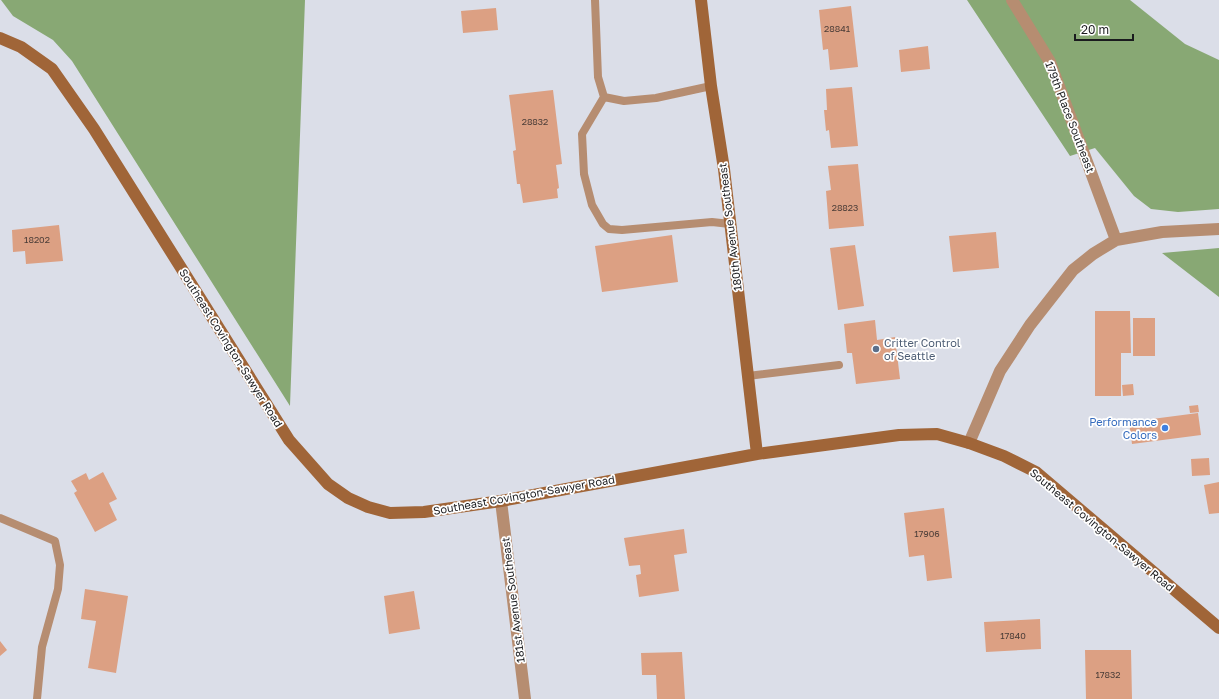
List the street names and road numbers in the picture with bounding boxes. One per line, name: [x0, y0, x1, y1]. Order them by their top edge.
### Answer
street label: 179th Place Southeast: [1043, 59, 1098, 174]
street label: 180th Avenue Southeast: [715, 162, 744, 292]
street label: Southeast Covington-Sawyer Road: [177, 266, 286, 429]
street label: Southeast Covington-Sawyer Road: [1028, 465, 1177, 594]
street label: Southeast Covington-Sawyer Road: [432, 472, 616, 517]
street label: 181st Avenue Southeast: [498, 537, 527, 663]

